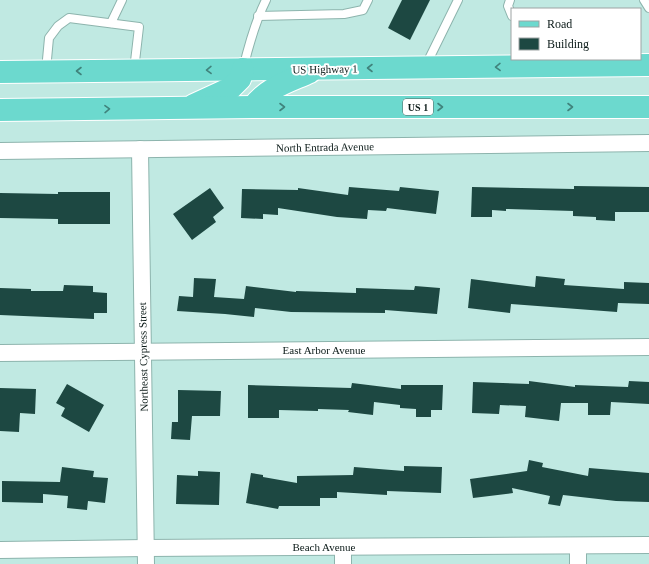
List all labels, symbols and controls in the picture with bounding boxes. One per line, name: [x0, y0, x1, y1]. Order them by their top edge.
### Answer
legend: [511, 8, 641, 60]
text: Road: [547, 17, 572, 31]
text: Building: [547, 37, 589, 51]
street label: US Highway 1: [292, 62, 358, 76]
one-way arrow: [495, 63, 501, 71]
one-way arrow: [367, 64, 373, 72]
one-way arrow: [206, 66, 212, 74]
one-way arrow: [76, 67, 82, 75]
road number: US 1: [403, 99, 433, 115]
one-way arrow: [279, 103, 285, 111]
one-way arrow: [437, 103, 443, 111]
one-way arrow: [567, 103, 573, 111]
one-way arrow: [104, 105, 110, 113]
street label: North Entrada Avenue: [276, 140, 374, 154]
street label: Northeast Cypress Street: [136, 302, 150, 412]
street label: East Arbor Avenue: [283, 344, 366, 356]
street label: Beach Avenue: [292, 541, 356, 553]

